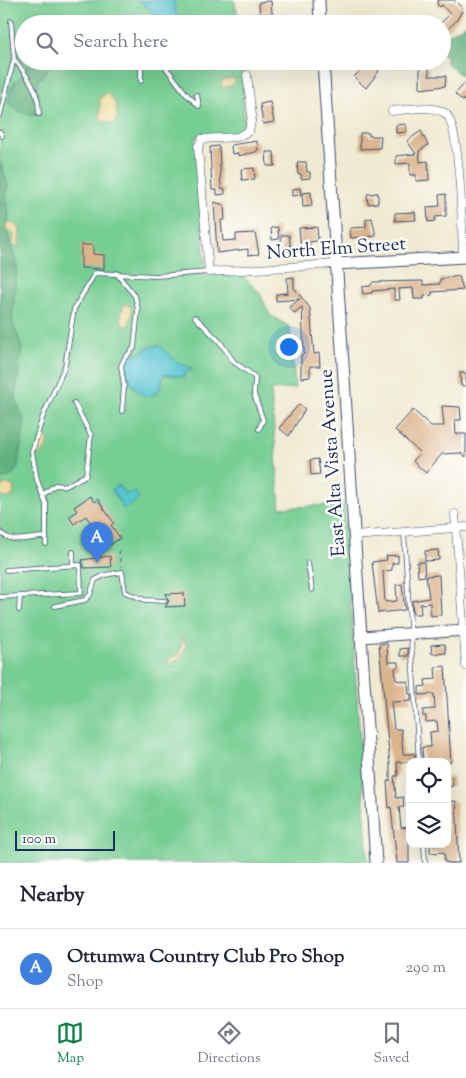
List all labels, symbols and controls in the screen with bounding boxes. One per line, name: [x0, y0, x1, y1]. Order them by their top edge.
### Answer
search box: [15, 15, 451, 70]
icon: search: [33, 29, 61, 57]
text: Search here: [73, 29, 168, 56]
street label: North Elm Street: [266, 231, 407, 268]
your location: [276, 334, 302, 360]
street label: East Alta Vista Avenue: [313, 368, 354, 558]
pin: A: [81, 522, 113, 563]
map controls: [406, 758, 451, 848]
button: locate: [406, 758, 451, 803]
button: layers: [406, 803, 451, 848]
scale bar: [15, 828, 115, 851]
text: 100 m: [22, 830, 56, 850]
text: Nearby: [20, 881, 85, 911]
text: Ottumwa Country Club Pro Shop: [67, 944, 344, 971]
text: A: [30, 957, 43, 980]
text: 290 m: [406, 957, 446, 980]
text: Shop: [67, 971, 103, 994]
tab: Map: [56, 1019, 84, 1069]
tab: Directions: [197, 1019, 261, 1069]
tab: Saved: [374, 1019, 409, 1069]

